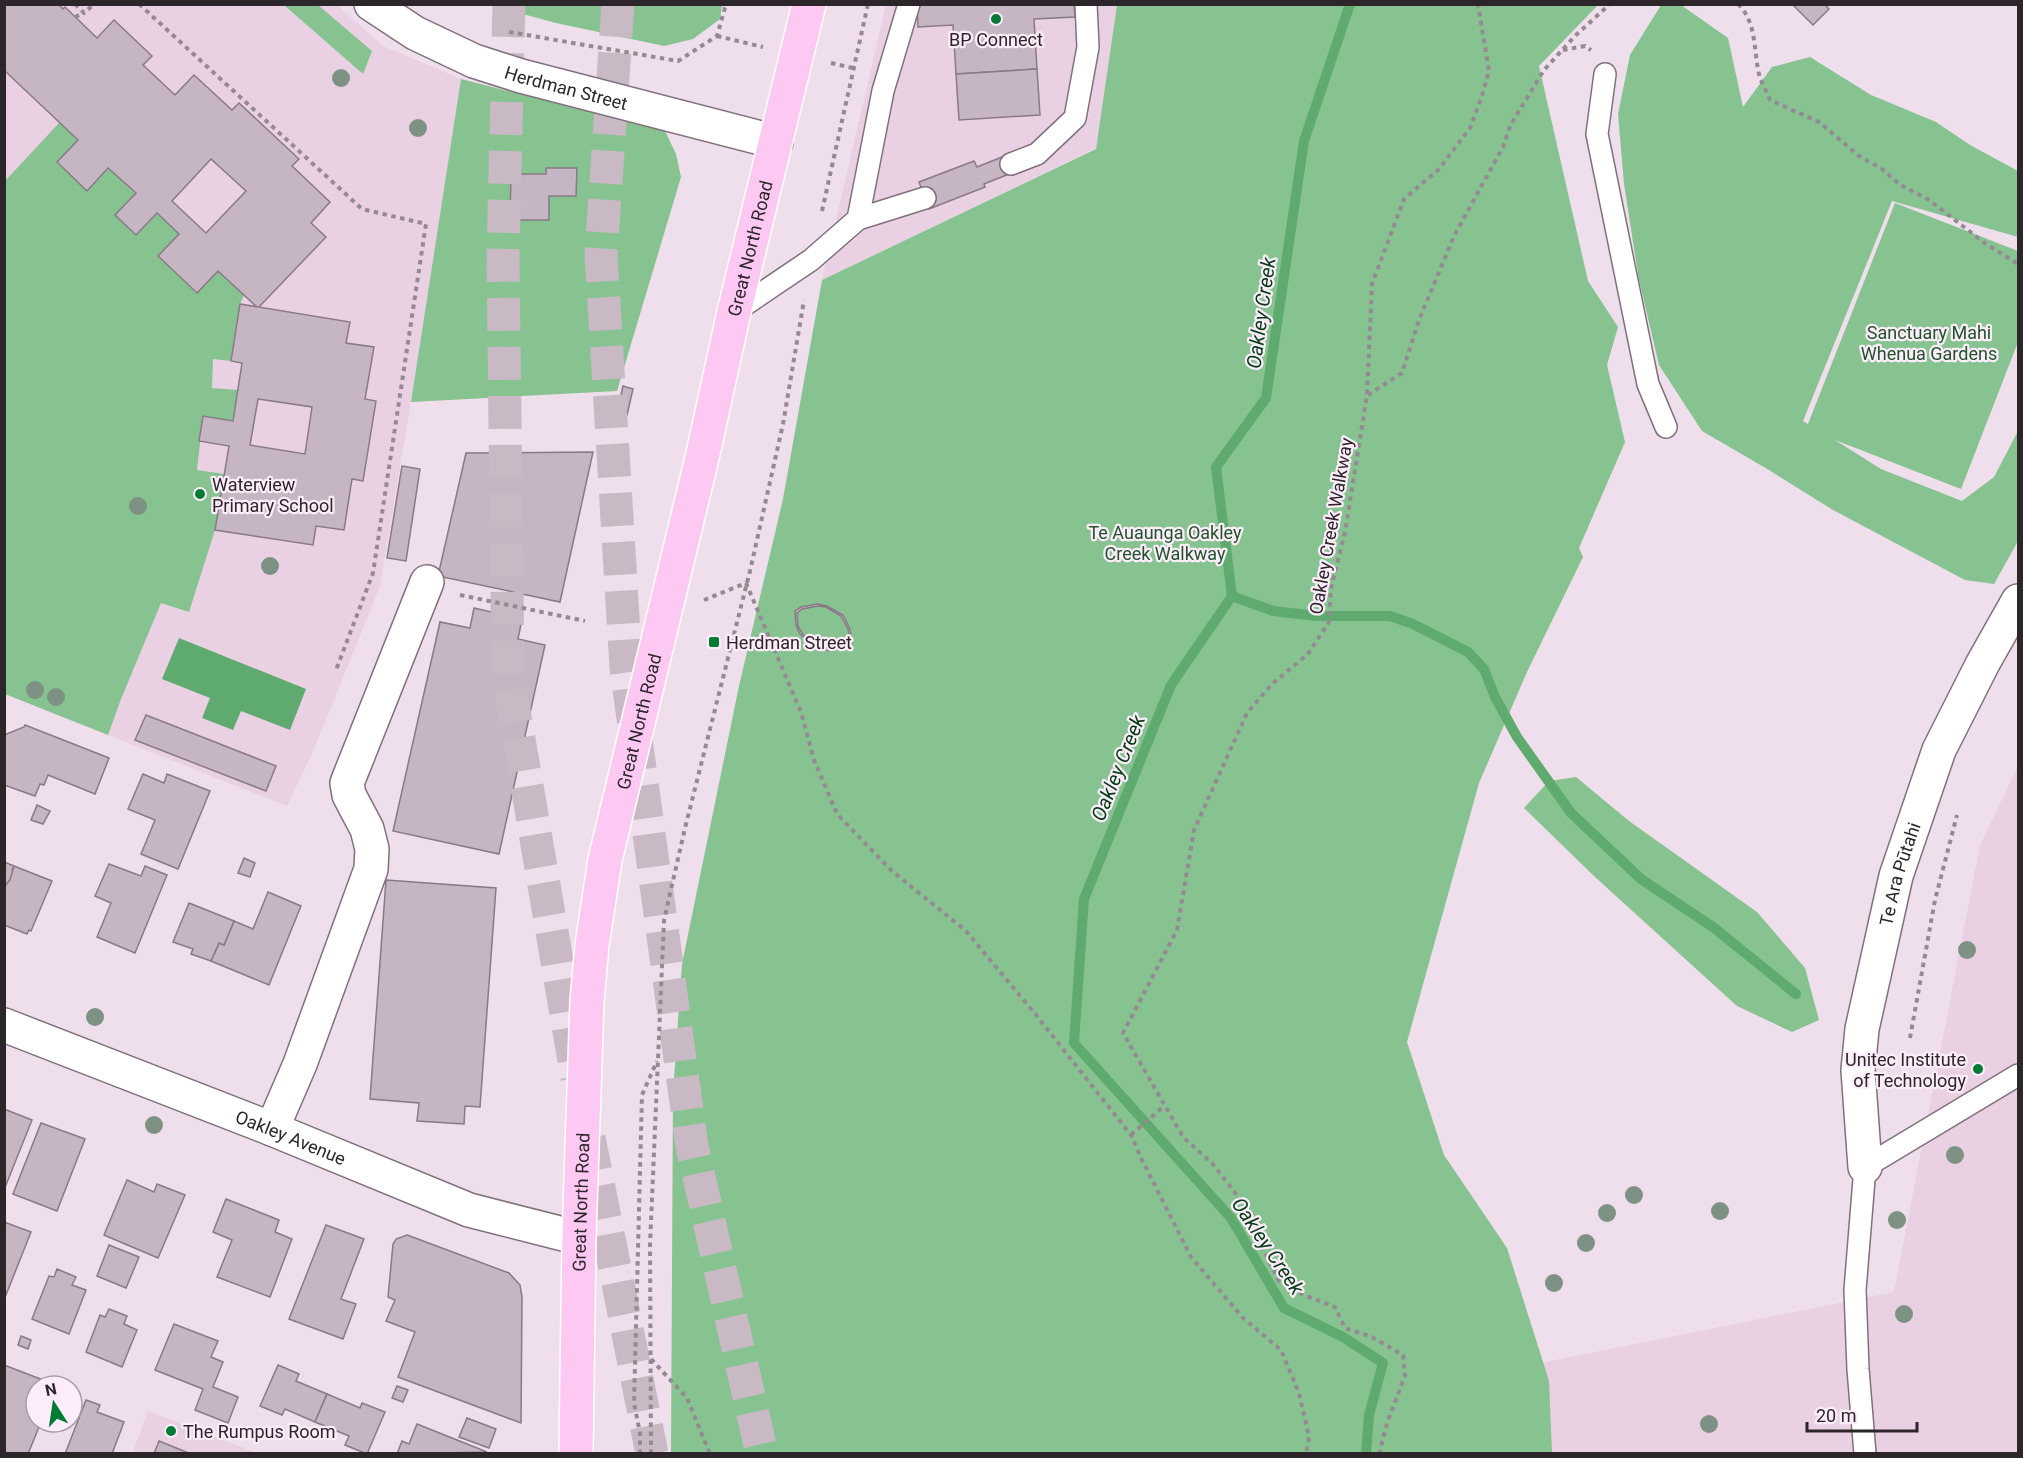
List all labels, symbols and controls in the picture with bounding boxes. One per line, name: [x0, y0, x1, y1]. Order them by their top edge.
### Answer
marker: BP Connect: [989, 12, 1003, 26]
place label: BP Connect: [949, 29, 1043, 50]
street label: Herdman Street: [502, 61, 630, 114]
street label: Great North Road: [723, 178, 776, 318]
water label: Oakley Creek: [1241, 255, 1281, 370]
park label: Sanctuary Mahi Whenua Gardens: [1861, 322, 1997, 364]
street label: Oakley Creek Walkway: [1305, 436, 1357, 616]
place label: Waterview Primary School: [212, 474, 334, 516]
marker: Waterview Primary School: [193, 487, 207, 501]
park label: Te Auaunga Oakley Creek Walkway: [1088, 522, 1242, 564]
place label: Herdman Street: [726, 632, 852, 653]
marker: Herdman Street: [707, 635, 721, 649]
street label: Great North Road: [612, 651, 665, 791]
water label: Oakley Creek: [1086, 710, 1151, 824]
street label: Te Ara Pūtahi: [1875, 819, 1924, 928]
place label: Unitec Institute of Technology: [1845, 1049, 1966, 1091]
marker: Unitec Institute of Technology: [1971, 1062, 1985, 1076]
street label: Oakley Avenue: [233, 1105, 349, 1169]
street label: Great North Road: [568, 1132, 593, 1272]
water label: Oakley Creek: [1227, 1193, 1310, 1300]
north arrow: [24, 1374, 84, 1434]
text: N: [43, 1379, 58, 1400]
scale bar: [1807, 1395, 1916, 1433]
text: 20 m: [1816, 1405, 1856, 1426]
place label: The Rumpus Room: [183, 1421, 336, 1442]
marker: The Rumpus Room: [164, 1424, 178, 1438]

